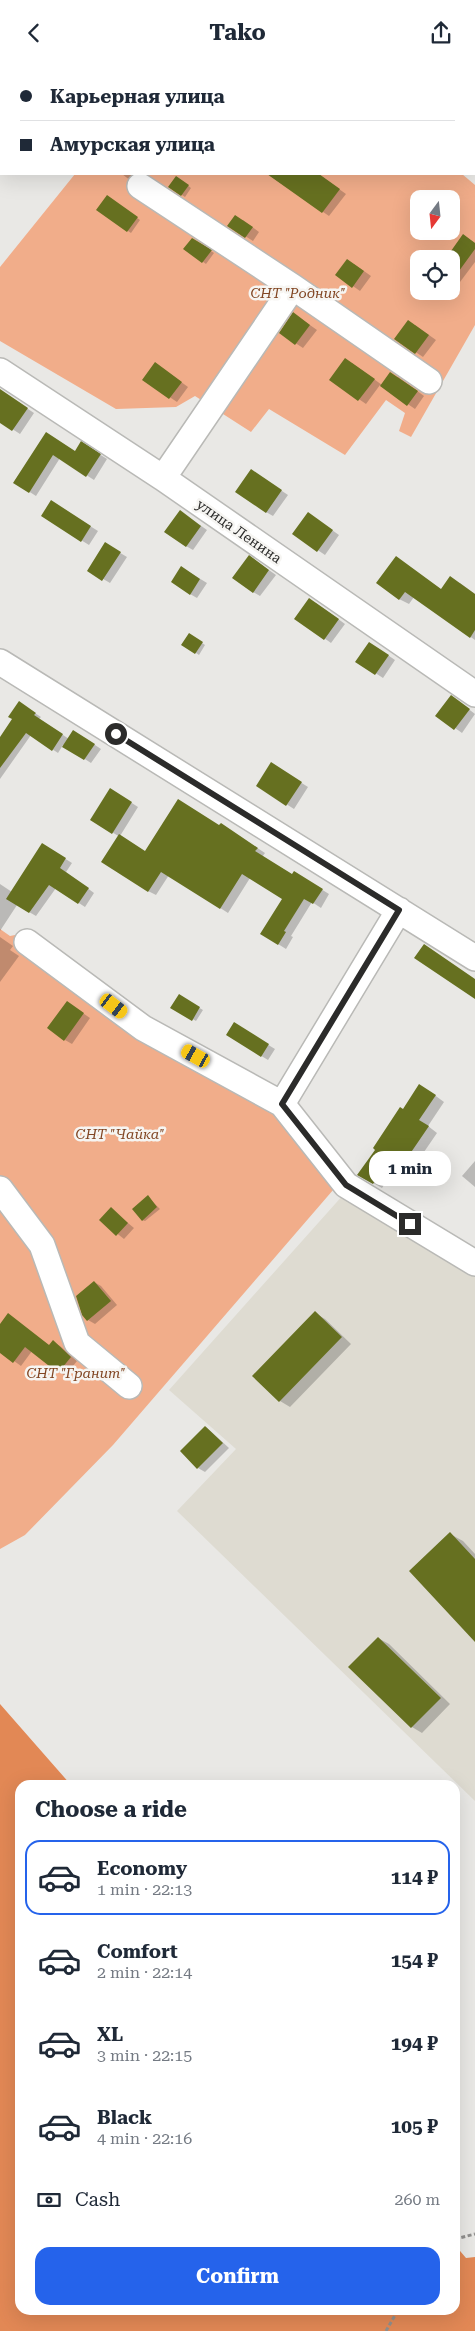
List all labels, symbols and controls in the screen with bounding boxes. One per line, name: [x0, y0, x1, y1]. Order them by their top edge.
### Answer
icon: back: [20, 19, 48, 47]
icon: share: [427, 19, 455, 47]
text: Tako: [209, 20, 266, 45]
text: Карьерная улица: [50, 85, 225, 108]
text: Амурская улица: [50, 133, 215, 156]
north arrow: [410, 190, 460, 240]
map controls: [410, 190, 460, 300]
button: locate: [410, 250, 460, 300]
park label: СНТ "Родник": [251, 285, 345, 301]
street label: улица Ленина: [193, 496, 285, 566]
route start: [105, 723, 127, 745]
car: [97, 991, 130, 1021]
car: [179, 1042, 212, 1070]
park label: СНТ "Чайка": [76, 1126, 164, 1142]
callout: 1 min: [369, 1151, 451, 1187]
text: 1 min: [388, 1159, 432, 1178]
route end: [399, 1213, 421, 1235]
park label: СНТ "Гранит": [27, 1365, 126, 1381]
text: Choose a ride: [35, 1797, 187, 1822]
icon: car: [37, 1855, 82, 1900]
text: Economy: [97, 1857, 187, 1880]
text: 114 ₽: [391, 1866, 438, 1889]
text: 1 min · 22:13: [97, 1880, 192, 1899]
icon: car: [37, 1938, 82, 1983]
text: Comfort: [97, 1940, 178, 1963]
text: 154 ₽: [391, 1949, 438, 1972]
text: 2 min · 22:14: [97, 1963, 192, 1982]
icon: car: [37, 2021, 82, 2066]
text: XL: [97, 2023, 123, 2046]
text: 194 ₽: [391, 2032, 438, 2055]
text: 3 min · 22:15: [97, 2046, 192, 2065]
icon: car: [37, 2104, 82, 2149]
text: Black: [97, 2106, 152, 2129]
text: 105 ₽: [391, 2115, 438, 2138]
text: 4 min · 22:16: [97, 2129, 192, 2148]
icon: cash: [35, 2186, 63, 2214]
text: Cash: [75, 2188, 120, 2211]
text: 260 m: [394, 2190, 440, 2209]
button: Confirm: [35, 2247, 440, 2305]

